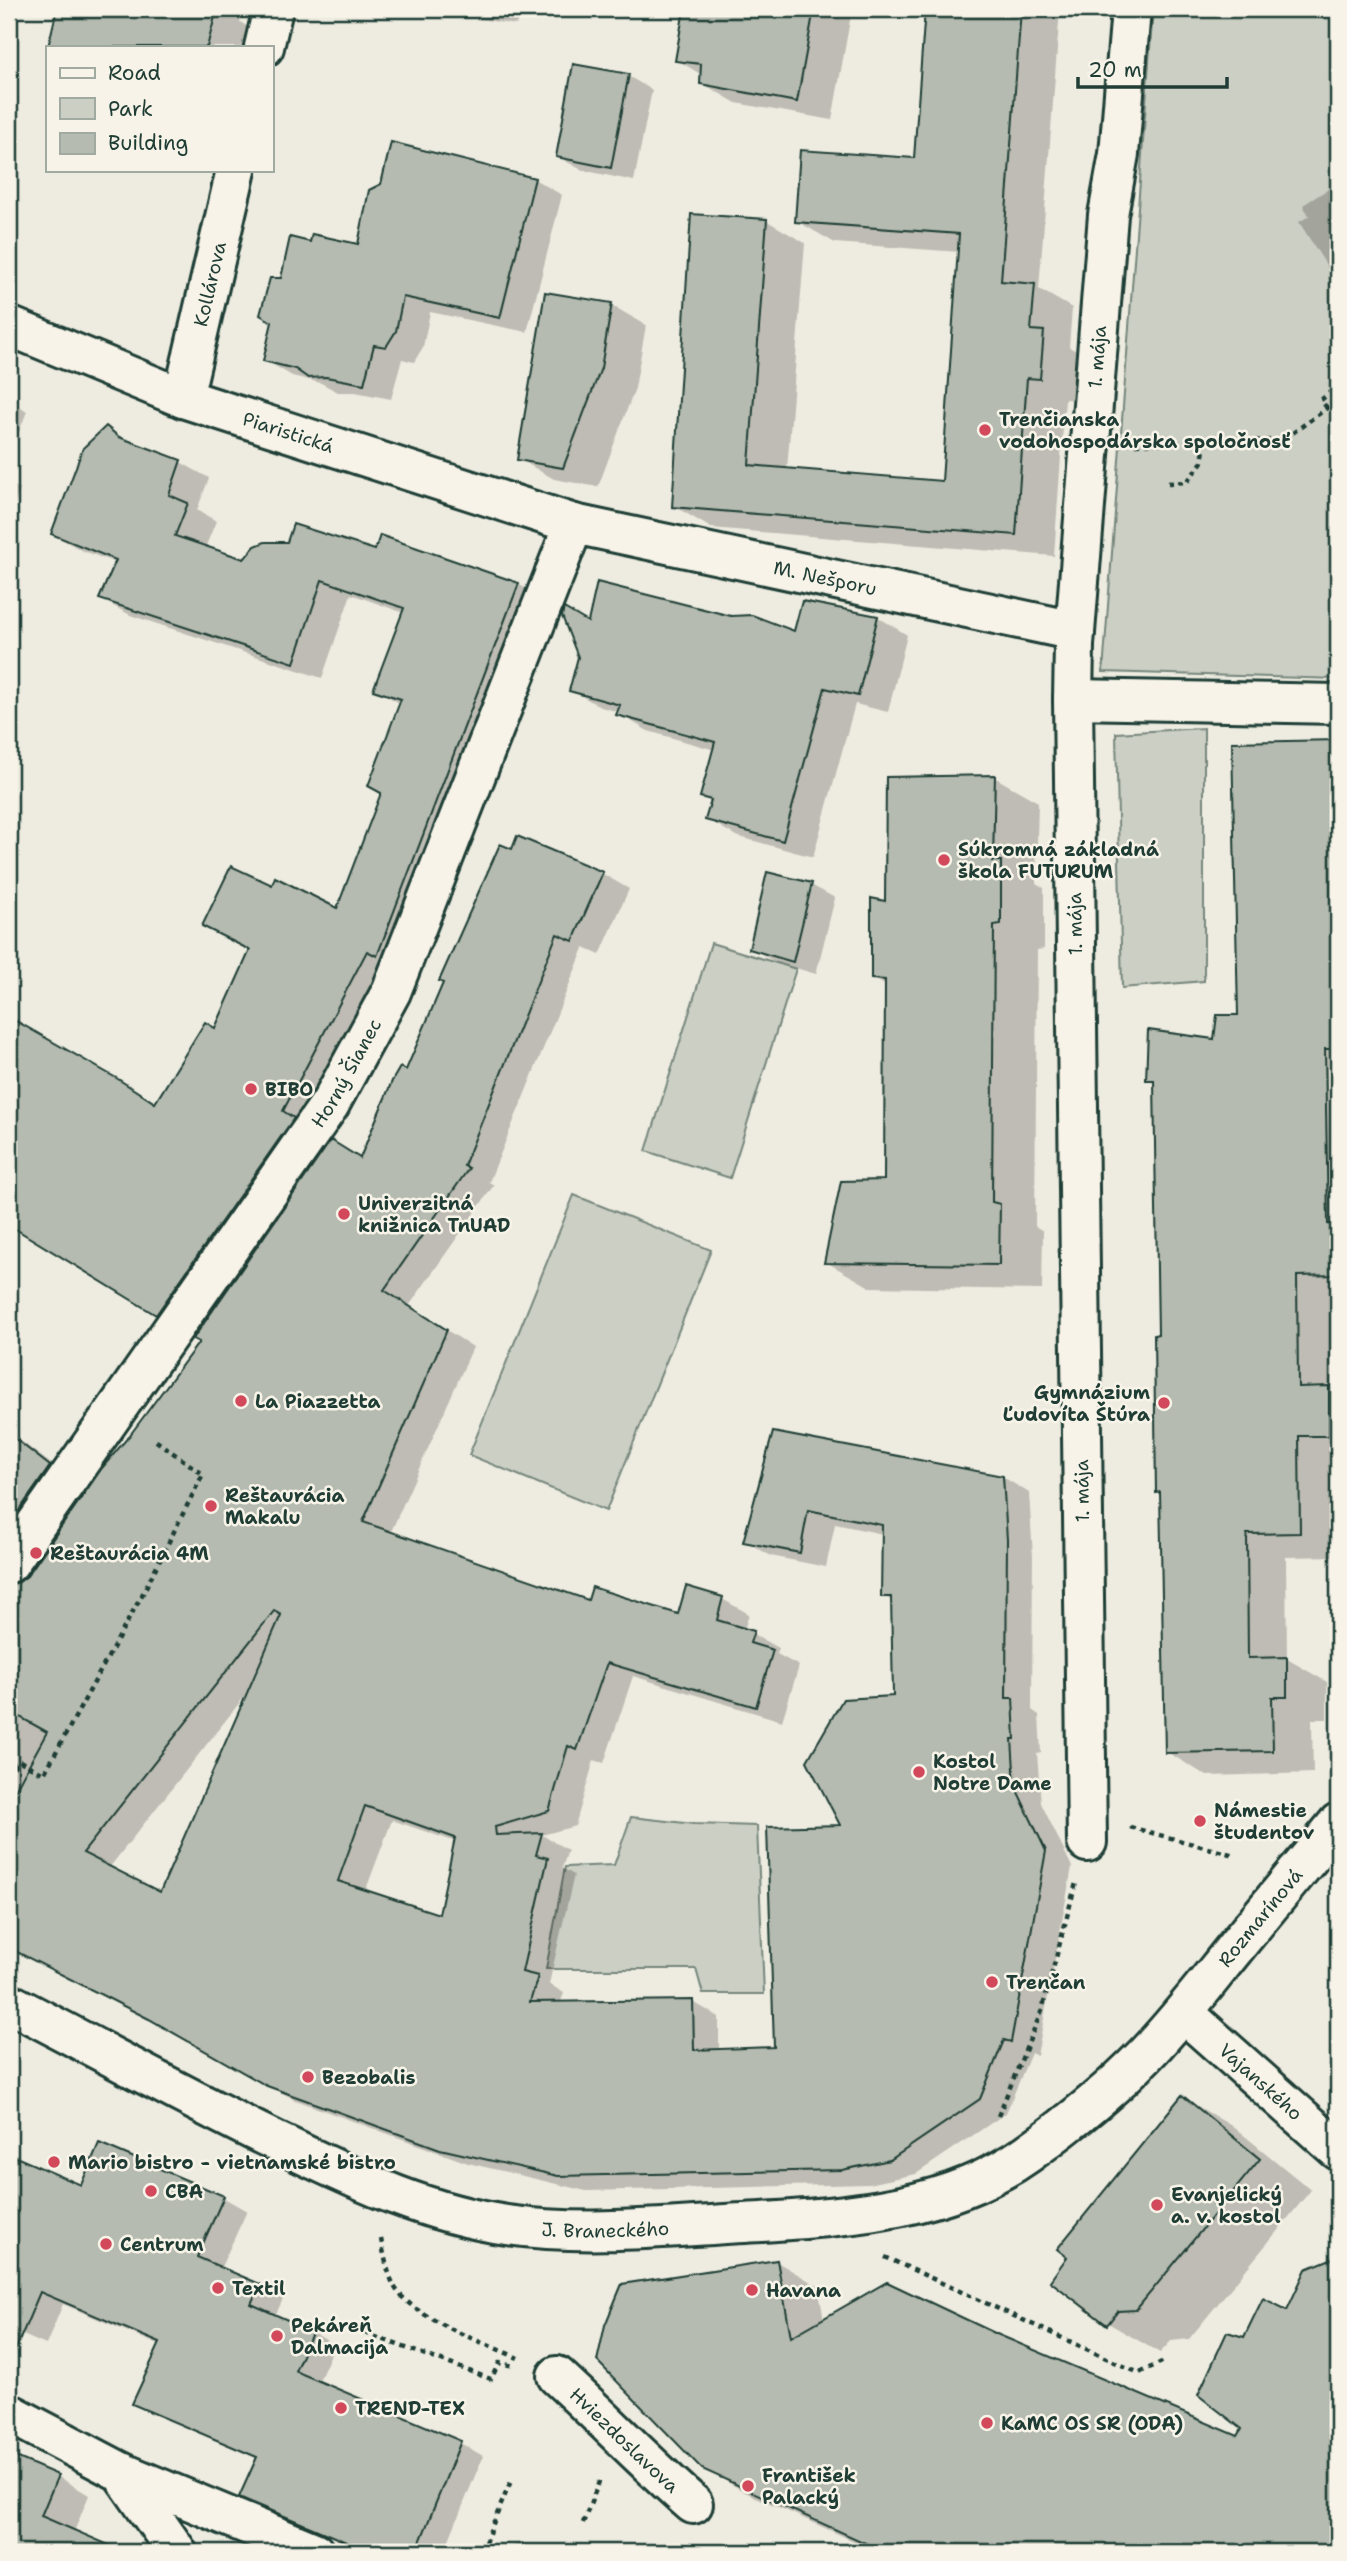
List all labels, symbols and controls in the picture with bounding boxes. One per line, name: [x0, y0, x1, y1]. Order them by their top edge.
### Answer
legend: [46, 46, 273, 172]
scale bar: [1078, 46, 1226, 90]
text: 20 m: [1088, 56, 1142, 84]
text: Road: [108, 59, 161, 87]
text: Park: [108, 95, 153, 123]
text: Building: [108, 129, 188, 157]
street label: Kollárova: [188, 239, 232, 329]
street label: 1. mája: [1082, 324, 1112, 389]
street label: Piaristická: [240, 406, 337, 458]
place label: Trenčianska vodohospodárska spoločnosť: [999, 407, 1290, 454]
marker: Trenčianska vodohospodárska spoločnosť: [977, 422, 993, 438]
street label: M. Nešporu: [771, 554, 879, 601]
place label: Súkromná základná škola FUTURUM: [958, 837, 1159, 884]
marker: Súkromná základná škola FUTURUM: [936, 852, 952, 868]
street label: 1. mája: [1062, 892, 1088, 956]
street label: Horný Šianec: [305, 1014, 387, 1132]
place label: BIBO: [265, 1077, 313, 1102]
marker: BIBO: [243, 1081, 259, 1097]
place label: Univerzitná knižnica TnUAD: [358, 1191, 510, 1238]
marker: Univerzitná knižnica TnUAD: [336, 1206, 352, 1222]
place label: Gymnázium Ľudovíta Štúra: [1003, 1380, 1150, 1427]
place label: La Piazzetta: [255, 1389, 381, 1414]
marker: La Piazzetta: [233, 1393, 249, 1409]
marker: Gymnázium Ľudovíta Štúra: [1156, 1395, 1172, 1411]
street label: 1. mája: [1069, 1459, 1095, 1523]
place label: Reštaurácia Makalu: [225, 1483, 345, 1530]
marker: Reštaurácia Makalu: [203, 1498, 219, 1514]
place label: Reštaurácia 4M: [50, 1541, 209, 1566]
marker: Reštaurácia 4M: [28, 1545, 44, 1561]
place label: Kostol Notre Dame: [933, 1749, 1052, 1796]
marker: Kostol Notre Dame: [911, 1764, 927, 1780]
place label: Námestie študentov: [1214, 1798, 1315, 1845]
marker: Námestie študentov: [1192, 1813, 1208, 1829]
street label: Rozmarínová: [1212, 1863, 1308, 1972]
place label: Trenčan: [1006, 1970, 1086, 1995]
marker: Trenčan: [984, 1974, 1000, 1990]
street label: Vajanského: [1214, 2038, 1308, 2125]
place label: Bezobalis: [322, 2065, 415, 2090]
marker: Bezobalis: [300, 2069, 316, 2085]
place label: Mario bistro - vietnamské bistro: [68, 2150, 396, 2175]
marker: Mario bistro - vietnamské bistro: [46, 2154, 62, 2170]
place label: CBA: [165, 2179, 203, 2204]
place label: Evanjelický a. v. kostol: [1171, 2182, 1282, 2229]
marker: CBA: [143, 2183, 159, 2199]
marker: Evanjelický a. v. kostol: [1149, 2197, 1165, 2213]
street label: J. Braneckého: [541, 2215, 670, 2243]
place label: Centrum: [120, 2232, 204, 2257]
marker: Centrum: [98, 2236, 114, 2252]
place label: Textil: [232, 2276, 286, 2301]
place label: Havana: [766, 2278, 841, 2303]
marker: Textil: [210, 2280, 226, 2296]
marker: Havana: [744, 2282, 760, 2298]
place label: Pekáreň Dalmacija: [291, 2313, 388, 2360]
marker: Pekáreň Dalmacija: [269, 2328, 285, 2344]
street label: Hviezdoslavova: [564, 2382, 685, 2498]
place label: TREND-TEX: [355, 2396, 465, 2421]
marker: TREND-TEX: [333, 2400, 349, 2416]
place label: KaMC OS SR (ODA): [1001, 2411, 1183, 2436]
marker: KaMC OS SR (ODA): [979, 2415, 995, 2431]
place label: František Palacký: [762, 2463, 856, 2510]
marker: František Palacký: [740, 2478, 756, 2494]

